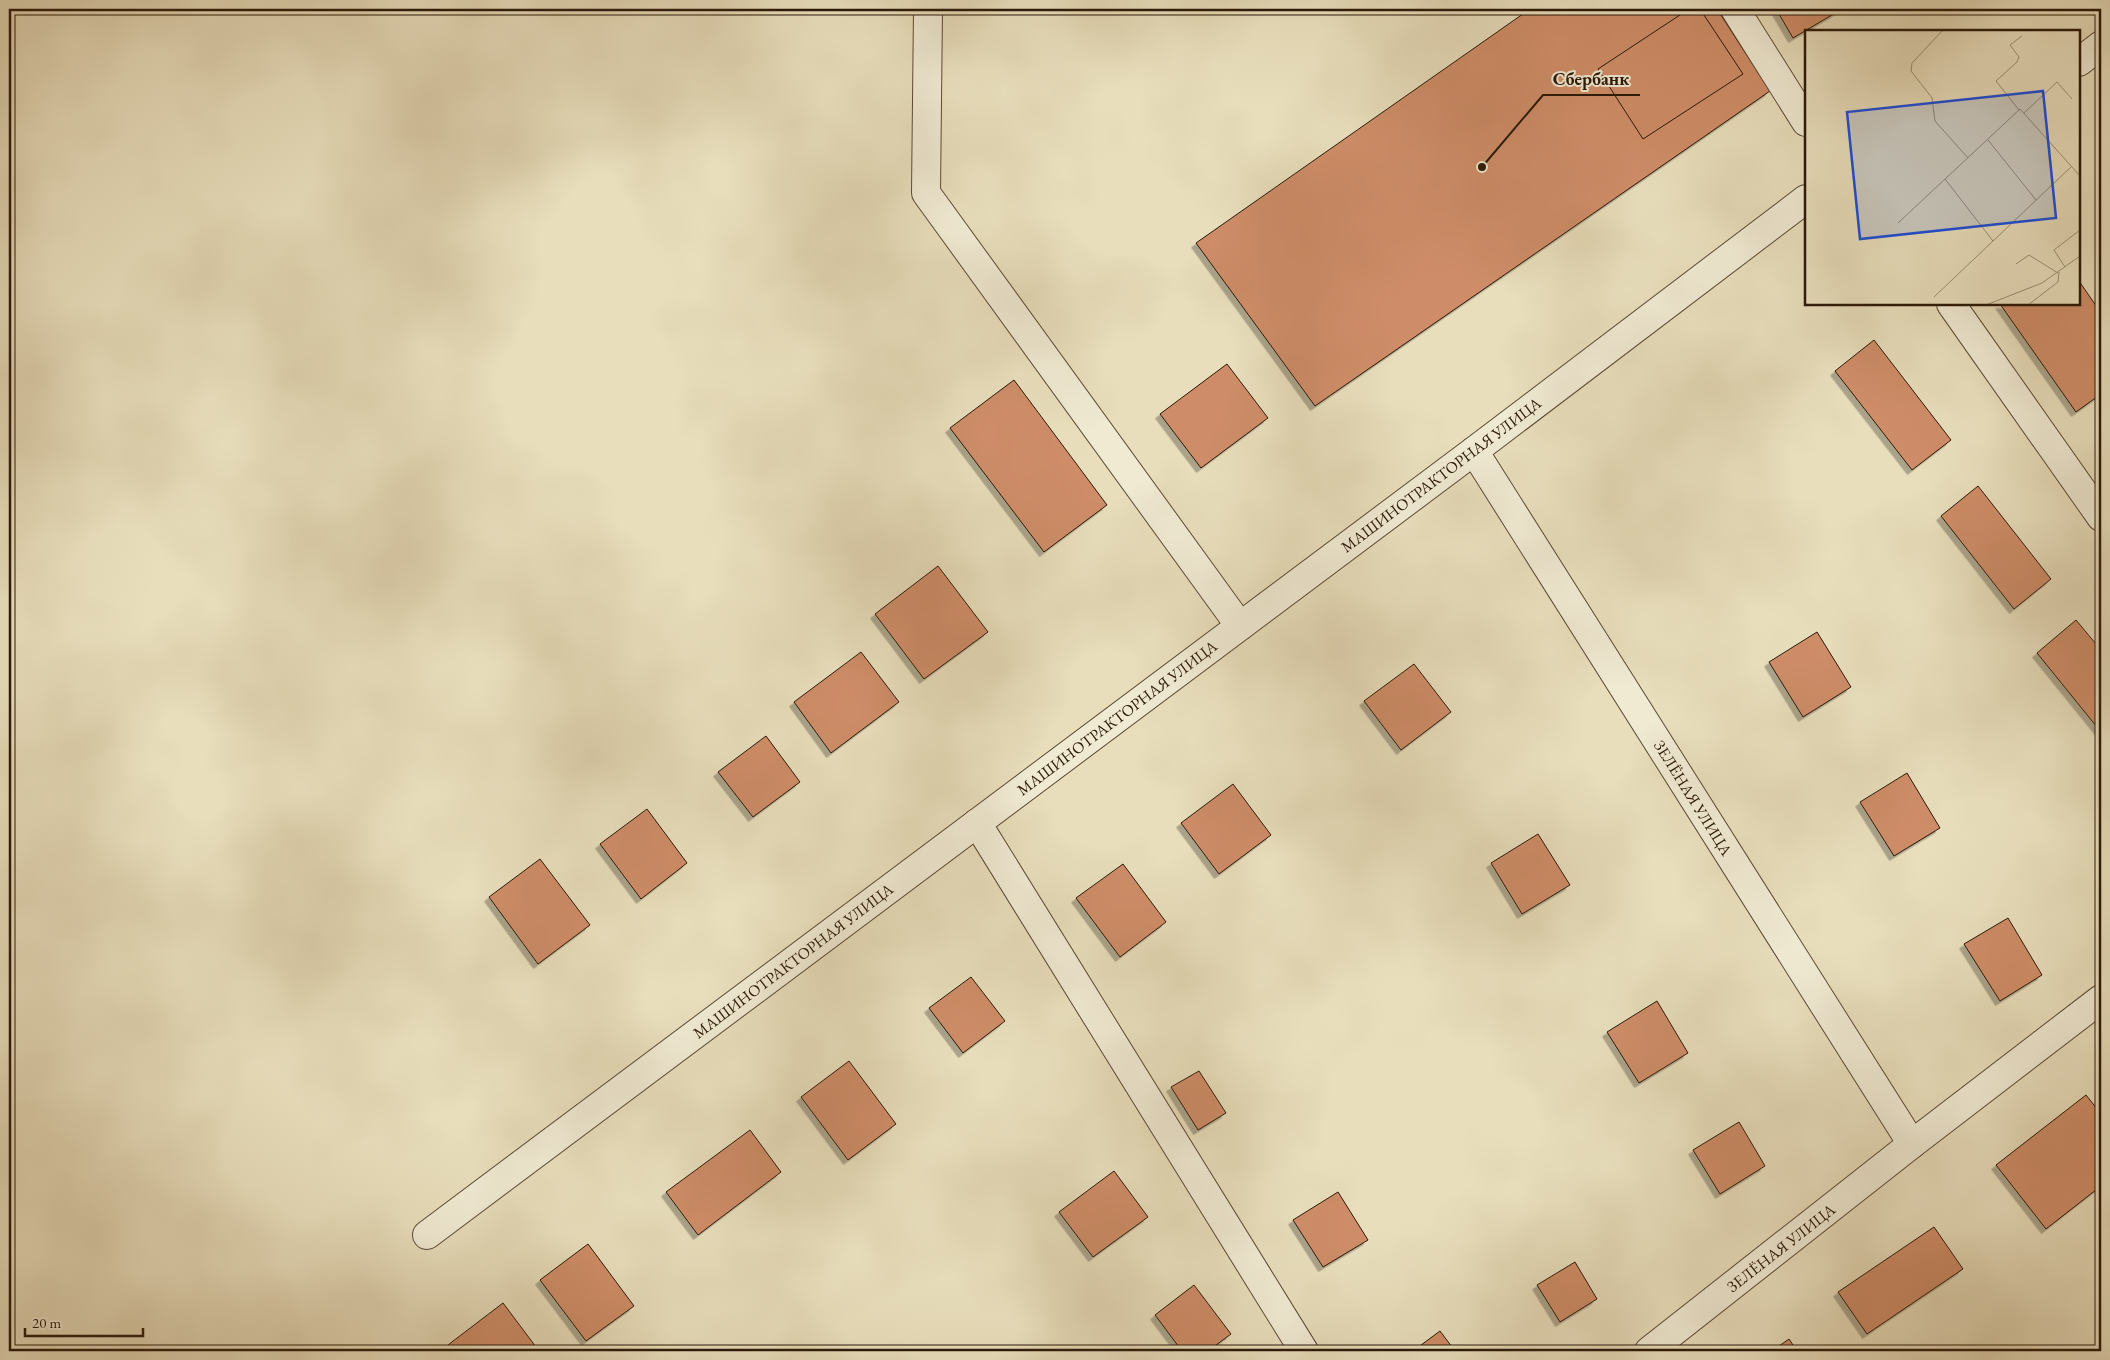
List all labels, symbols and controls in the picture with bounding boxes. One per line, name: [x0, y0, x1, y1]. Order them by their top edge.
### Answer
inset map: [1805, 30, 2080, 305]
callout: Сбербанк: [1543, 62, 1640, 95]
text: Сбербанк: [1553, 67, 1629, 90]
street label: МАШИНОТРАКТОРНАЯ УЛИЦА: [1337, 392, 1546, 557]
street label: МАШИНОТРАКТОРНАЯ УЛИЦА: [1013, 635, 1222, 800]
street label: ЗЕЛЁНАЯ УЛИЦА: [1649, 736, 1737, 860]
street label: МАШИНОТРАКТОРНАЯ УЛИЦА: [689, 878, 898, 1043]
street label: ЗЕЛЁНАЯ УЛИЦА: [1722, 1198, 1840, 1297]
scale bar: [25, 1305, 142, 1337]
text: 20 m: [32, 1313, 61, 1332]

